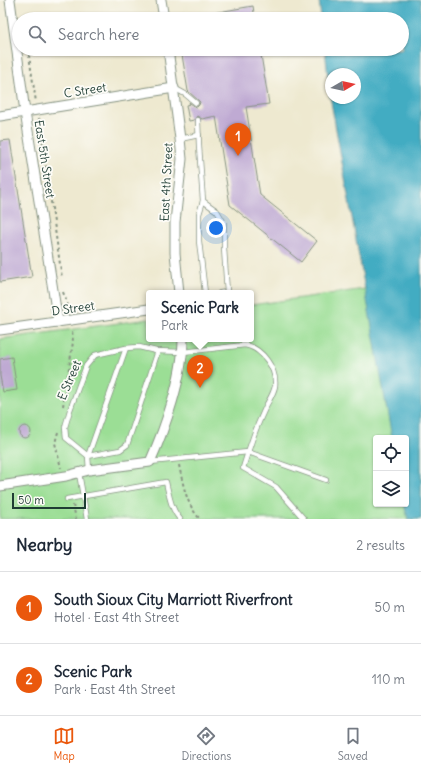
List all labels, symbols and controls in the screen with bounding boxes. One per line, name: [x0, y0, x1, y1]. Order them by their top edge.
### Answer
search box: [12, 12, 409, 56]
icon: search: [26, 23, 48, 45]
text: Search here: [58, 25, 139, 44]
north arrow: [325, 68, 361, 104]
street label: C Street: [63, 79, 107, 101]
street label: East 5th Street: [31, 119, 59, 199]
pin: 1: [225, 123, 251, 156]
street label: East 4th Street: [156, 142, 176, 222]
your location: [206, 218, 226, 238]
popup: [146, 290, 254, 342]
street label: D Street: [50, 298, 96, 318]
text: Scenic Park: [161, 298, 239, 317]
text: Park: [161, 317, 188, 334]
pin: 2: [187, 355, 213, 388]
street label: E Street: [54, 358, 84, 402]
map controls: [373, 435, 409, 507]
button: locate: [373, 435, 409, 471]
button: layers: [373, 471, 409, 507]
scale bar: [12, 491, 86, 510]
text: 50 m: [18, 493, 44, 507]
text: Nearby: [16, 534, 72, 556]
text: 2 results: [356, 537, 405, 554]
text: South Sioux City Marriott Riverfront: [54, 590, 293, 609]
text: 1: [26, 599, 32, 616]
text: 50 m: [374, 599, 405, 616]
text: Hotel · East 4th Street: [54, 609, 179, 626]
text: Scenic Park: [54, 662, 132, 681]
text: 2: [25, 671, 33, 688]
text: 110 m: [372, 671, 405, 688]
text: Park · East 4th Street: [54, 681, 175, 698]
tab: Map: [53, 725, 75, 763]
tab: Directions: [182, 725, 231, 763]
tab: Saved: [338, 725, 368, 763]

